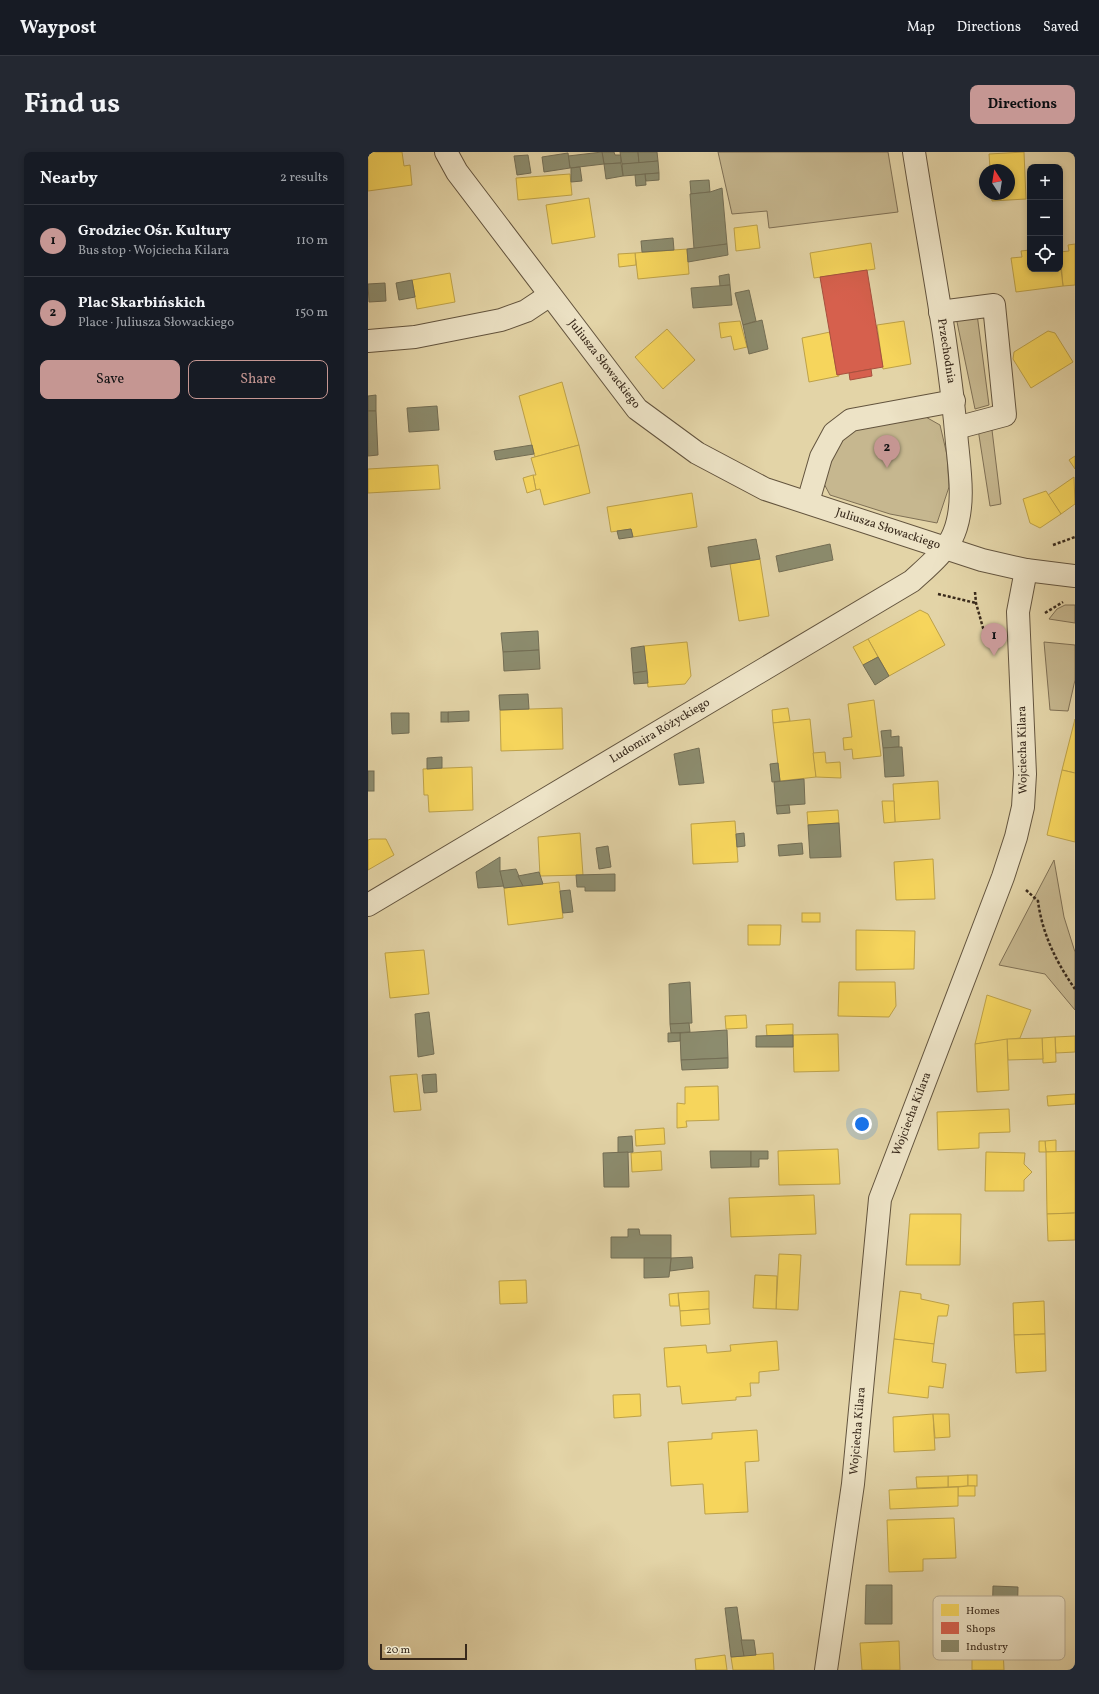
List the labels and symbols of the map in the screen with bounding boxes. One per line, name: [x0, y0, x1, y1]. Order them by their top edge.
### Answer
north arrow: [979, 164, 1015, 200]
street label: Juliusza Słowackiego: [564, 316, 644, 412]
street label: Przechodnia: [933, 317, 959, 385]
pin: 2: [874, 435, 900, 468]
street label: Juliusza Słowackiego: [834, 504, 942, 554]
pin: 1: [981, 623, 1007, 656]
street label: Ludomira Różyckiego: [607, 695, 713, 767]
street label: Wojciecha Kilara: [1014, 706, 1032, 794]
street label: Wojciecha Kilara: [889, 1070, 935, 1158]
your location: [852, 1114, 872, 1134]
street label: Wojciecha Kilara: [846, 1386, 870, 1476]
legend: [933, 1596, 1065, 1660]
text: Homes: [966, 1604, 1000, 1619]
text: Shops: [966, 1622, 996, 1637]
text: Industry: [966, 1640, 1008, 1655]
scale bar: [380, 1642, 467, 1661]

